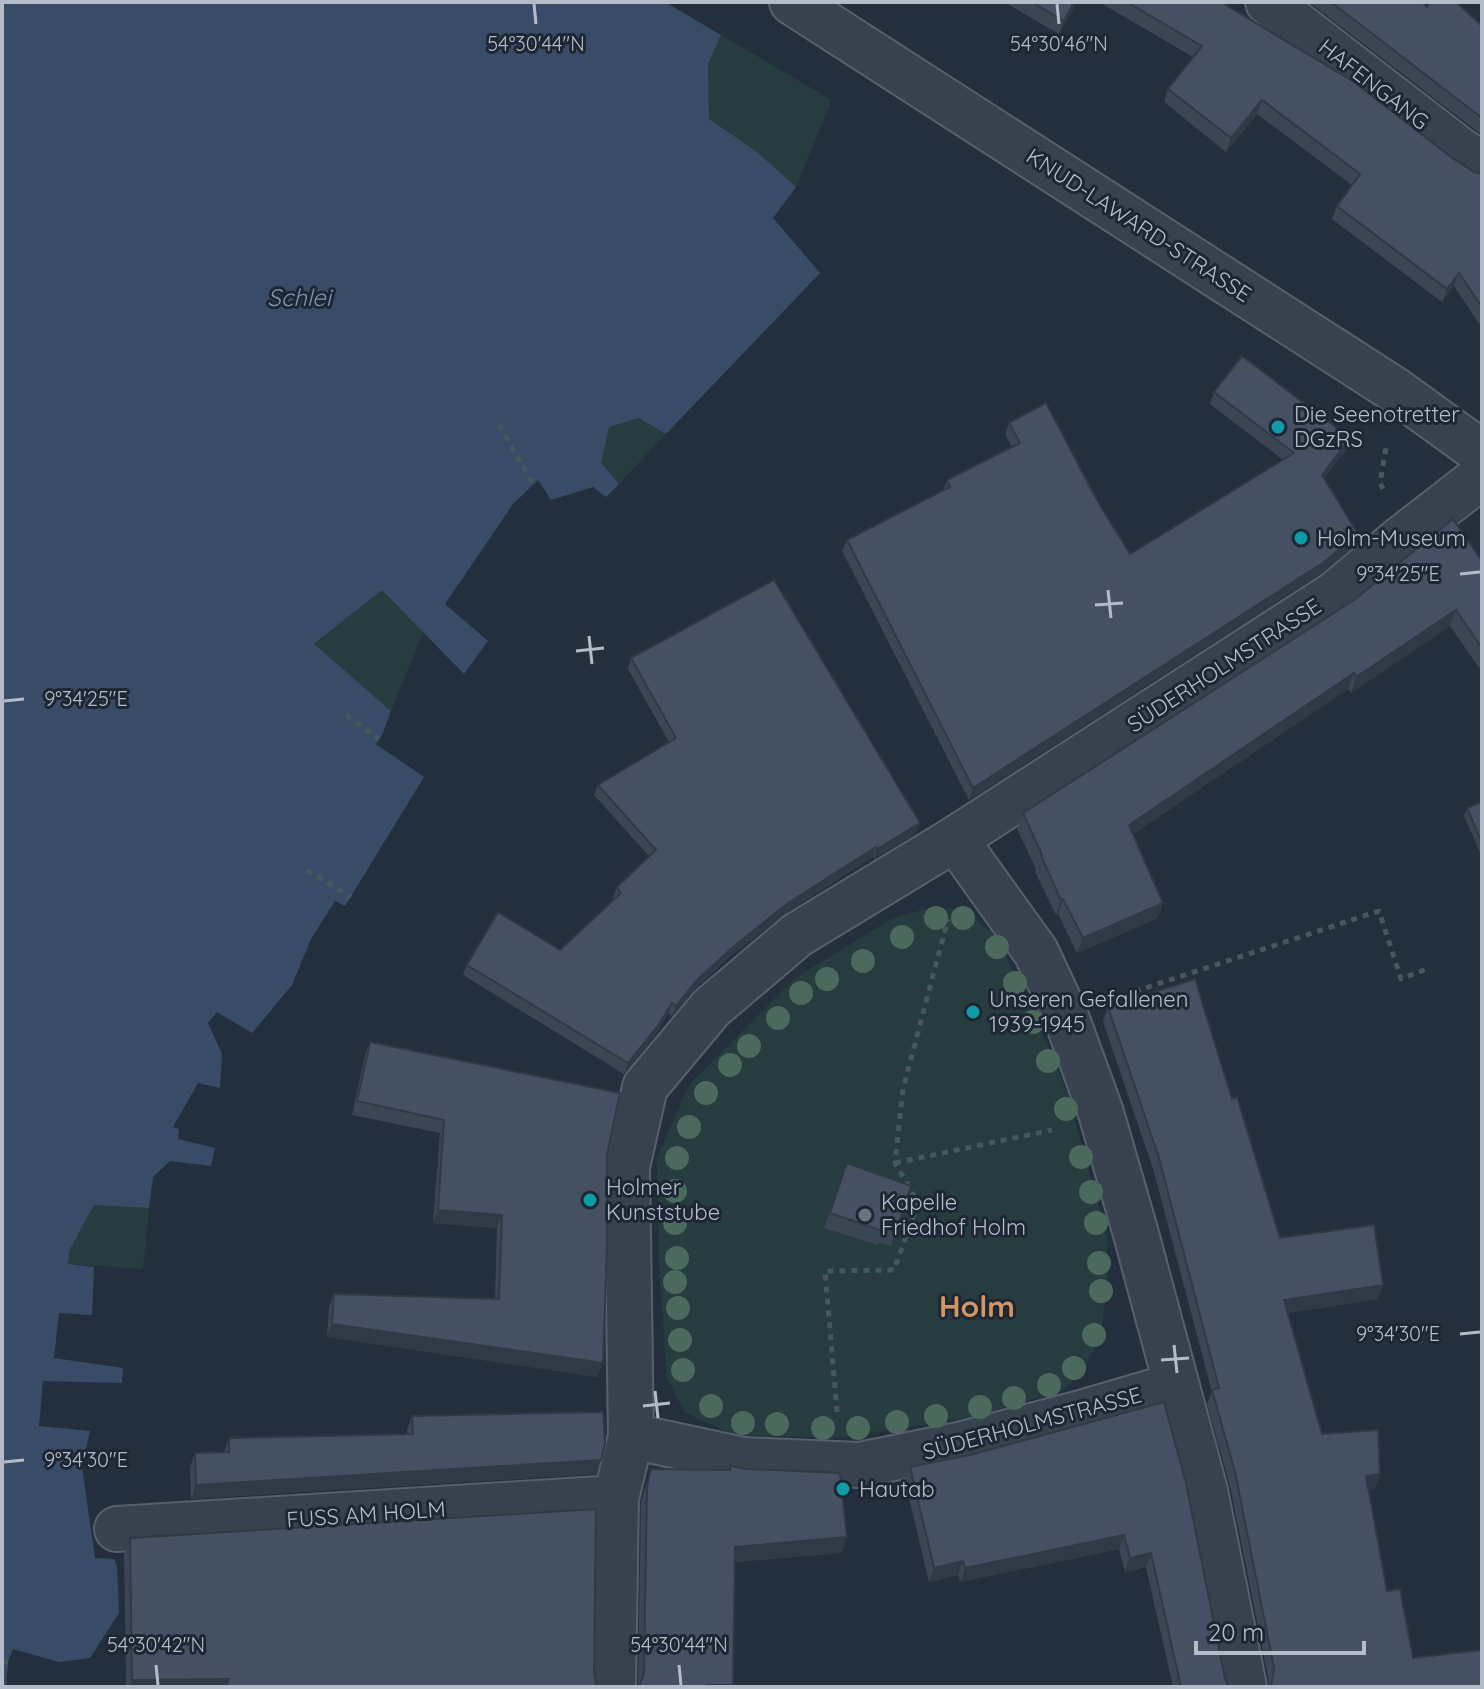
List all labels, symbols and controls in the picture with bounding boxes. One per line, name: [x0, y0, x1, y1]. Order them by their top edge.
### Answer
text: 54°30'44"N: [487, 31, 585, 56]
text: 54°30'46"N: [1010, 31, 1108, 56]
street label: HAFENGANG: [1313, 32, 1435, 136]
street label: KNUD-LAWARD-STRASSE: [1021, 142, 1257, 308]
water label: Schlei: [267, 282, 334, 312]
place label: Die Seenotretter DGzRS: [1294, 400, 1460, 453]
marker: Die Seenotretter DGzRS: [1269, 418, 1287, 436]
place label: Holm-Museum: [1317, 524, 1466, 552]
marker: Holm-Museum: [1292, 529, 1310, 547]
text: 9°34'25"E: [1356, 561, 1440, 586]
street label: SÜDERHOLMSTRASSE: [1122, 592, 1326, 738]
text: 9°34'25"E: [44, 686, 128, 711]
place label: Unseren Gefallenen 1939-1945: [989, 985, 1188, 1038]
marker: Unseren Gefallenen 1939-1945: [964, 1003, 982, 1021]
place label: Holmer Kunststube: [606, 1173, 720, 1226]
place label: Kapelle Friedhof Holm: [881, 1188, 1026, 1241]
marker: Holmer Kunststube: [581, 1191, 599, 1209]
marker: Kapelle Friedhof Holm: [856, 1206, 874, 1224]
district label: Holm: [939, 1287, 1015, 1325]
text: 9°34'30"E: [1356, 1321, 1440, 1346]
street label: SÜDERHOLMSTRASSE: [919, 1380, 1145, 1466]
text: 9°34'30"E: [44, 1447, 128, 1472]
place label: Hautab: [859, 1475, 935, 1503]
marker: Hautab: [834, 1480, 852, 1498]
street label: FUSS AM HOLM: [285, 1494, 447, 1534]
scale bar: [1196, 1605, 1364, 1655]
text: 20 m: [1208, 1617, 1264, 1647]
text: 54°30'42"N: [107, 1632, 205, 1657]
text: 54°30'44"N: [630, 1632, 728, 1657]

